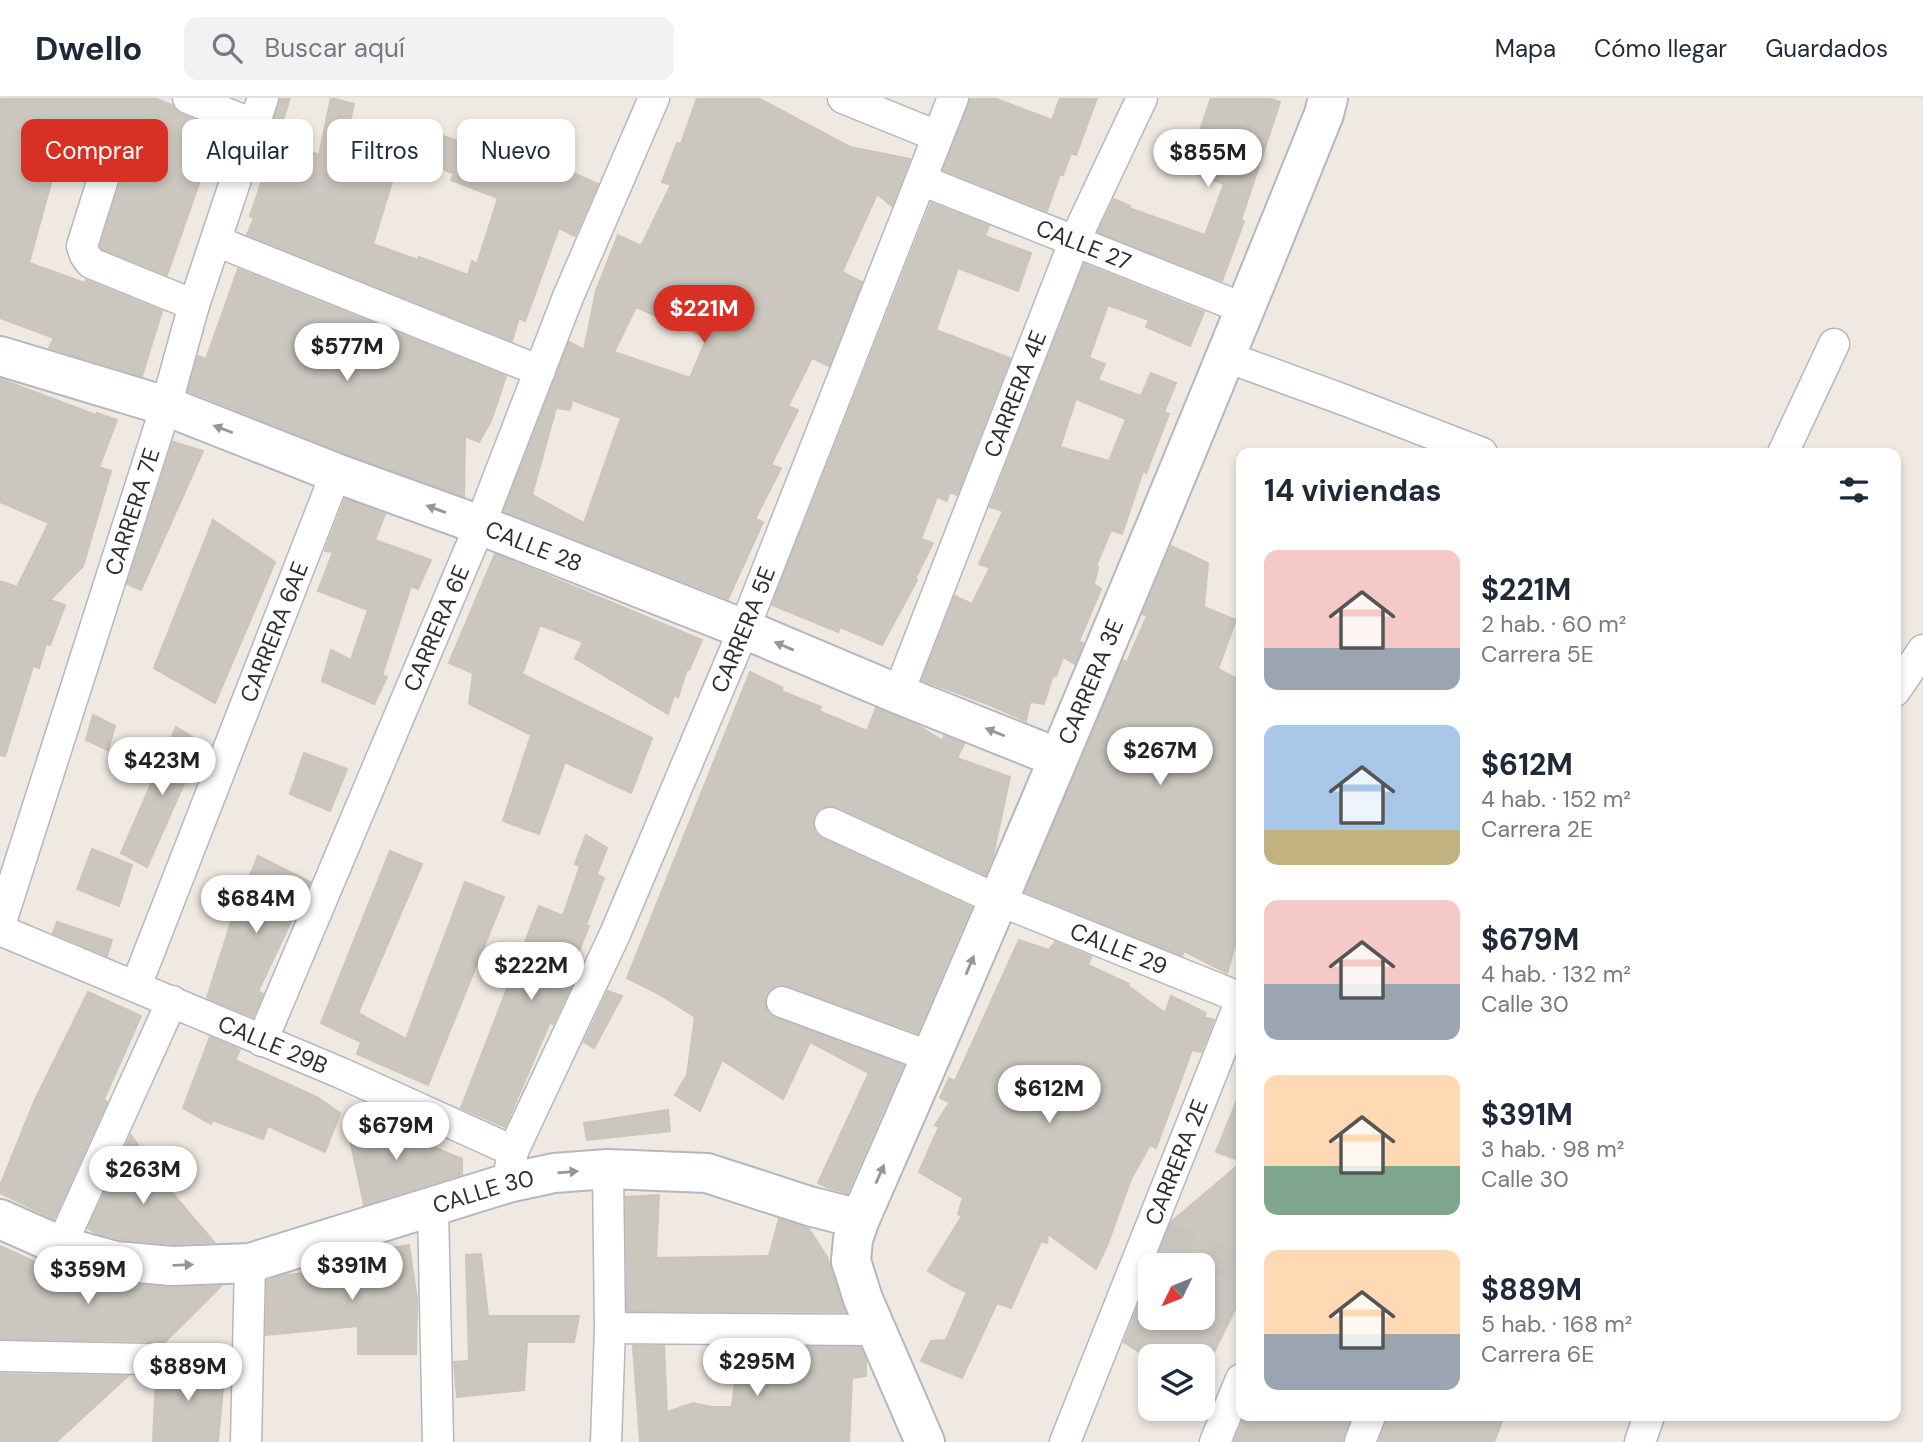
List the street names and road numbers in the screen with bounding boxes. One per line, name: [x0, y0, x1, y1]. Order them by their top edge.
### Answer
street label: CALLE 27: [1032, 212, 1136, 277]
street label: CARRERA 4E: [977, 326, 1053, 462]
street label: CARRERA 7E: [98, 444, 167, 579]
street label: CALLE 28: [481, 514, 587, 579]
street label: CARRERA 6AE: [233, 557, 315, 707]
street label: CARRERA 6E: [396, 561, 476, 696]
street label: CARRERA 5E: [704, 562, 782, 697]
street label: CARRERA 3E: [1051, 614, 1130, 749]
street label: CALLE 29: [1066, 916, 1172, 982]
street label: CALLE 29B: [214, 1008, 332, 1081]
street label: CARRERA 2E: [1138, 1095, 1215, 1230]
street label: CALLE 30: [429, 1163, 537, 1220]

